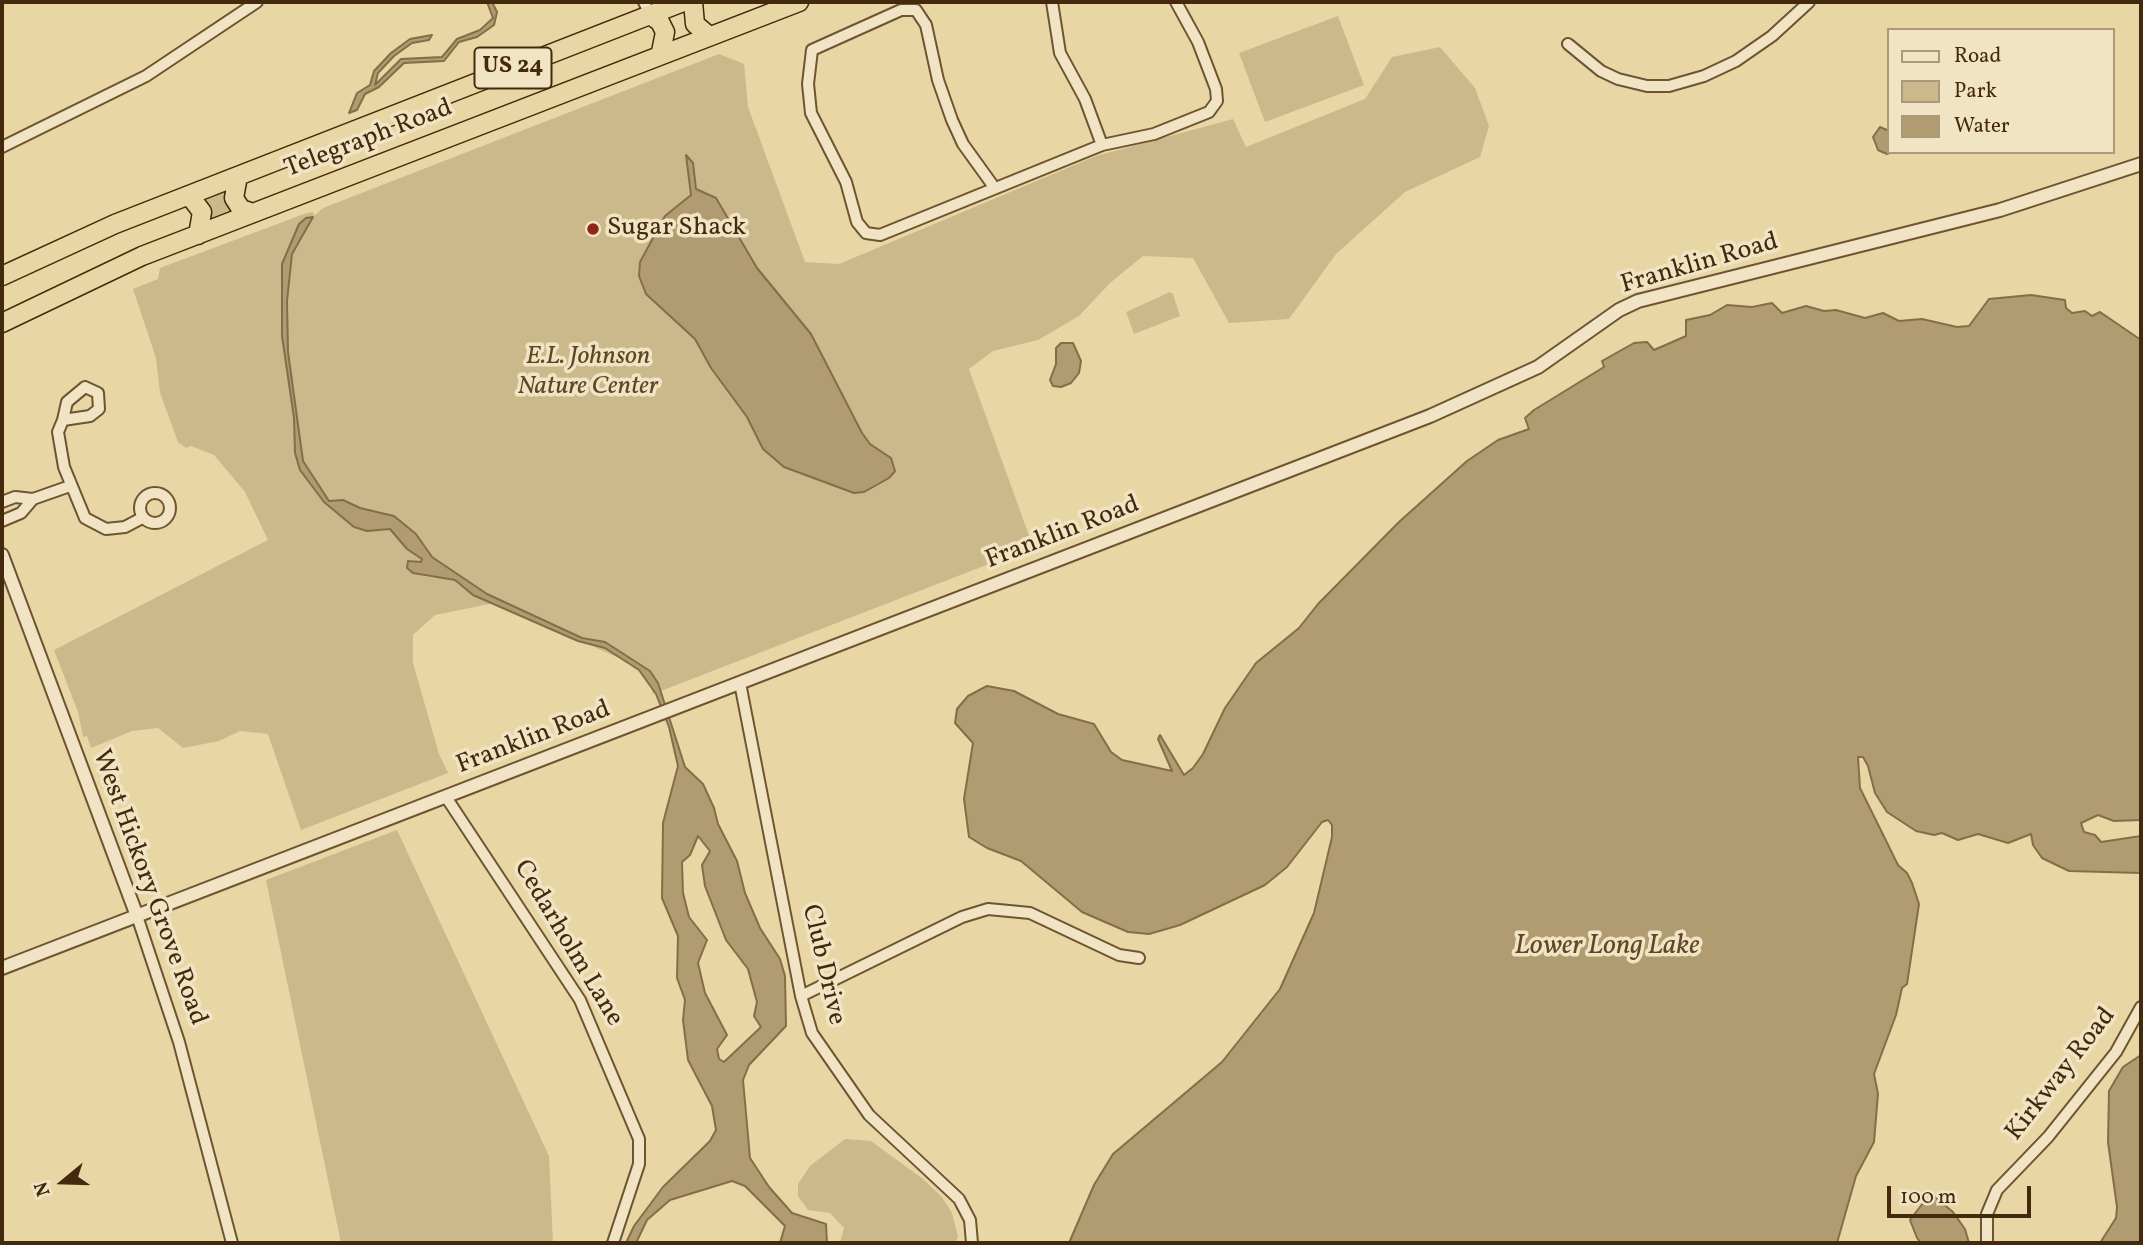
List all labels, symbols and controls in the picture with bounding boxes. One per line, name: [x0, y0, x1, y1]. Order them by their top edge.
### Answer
legend: [1888, 28, 2115, 154]
text: Road: [1954, 42, 2001, 71]
road number: US 24: [475, 47, 552, 88]
text: Park: [1954, 77, 1997, 106]
street label: Telegraph Road: [281, 94, 457, 186]
text: Water: [1954, 112, 2010, 141]
place label: Sugar Shack: [607, 213, 746, 245]
marker: Sugar Shack: [585, 221, 601, 237]
street label: Franklin Road: [1618, 228, 1782, 302]
park label: E.L. Johnson Nature Center: [517, 342, 659, 404]
street label: Franklin Road: [982, 490, 1144, 578]
street label: Franklin Road: [453, 695, 615, 783]
street label: West Hickory Grove Road: [84, 746, 212, 1030]
street label: Cedarholm Lane: [505, 855, 629, 1033]
street label: Club Drive: [793, 902, 851, 1028]
water label: Lower Long Lake: [1515, 931, 1699, 965]
street label: Kirkway Road: [2000, 1002, 2124, 1148]
north arrow: [28, 1147, 98, 1217]
scale bar: [1891, 1172, 2035, 1216]
text: N: [29, 1178, 58, 1200]
text: 100 m: [1900, 1183, 1957, 1212]

